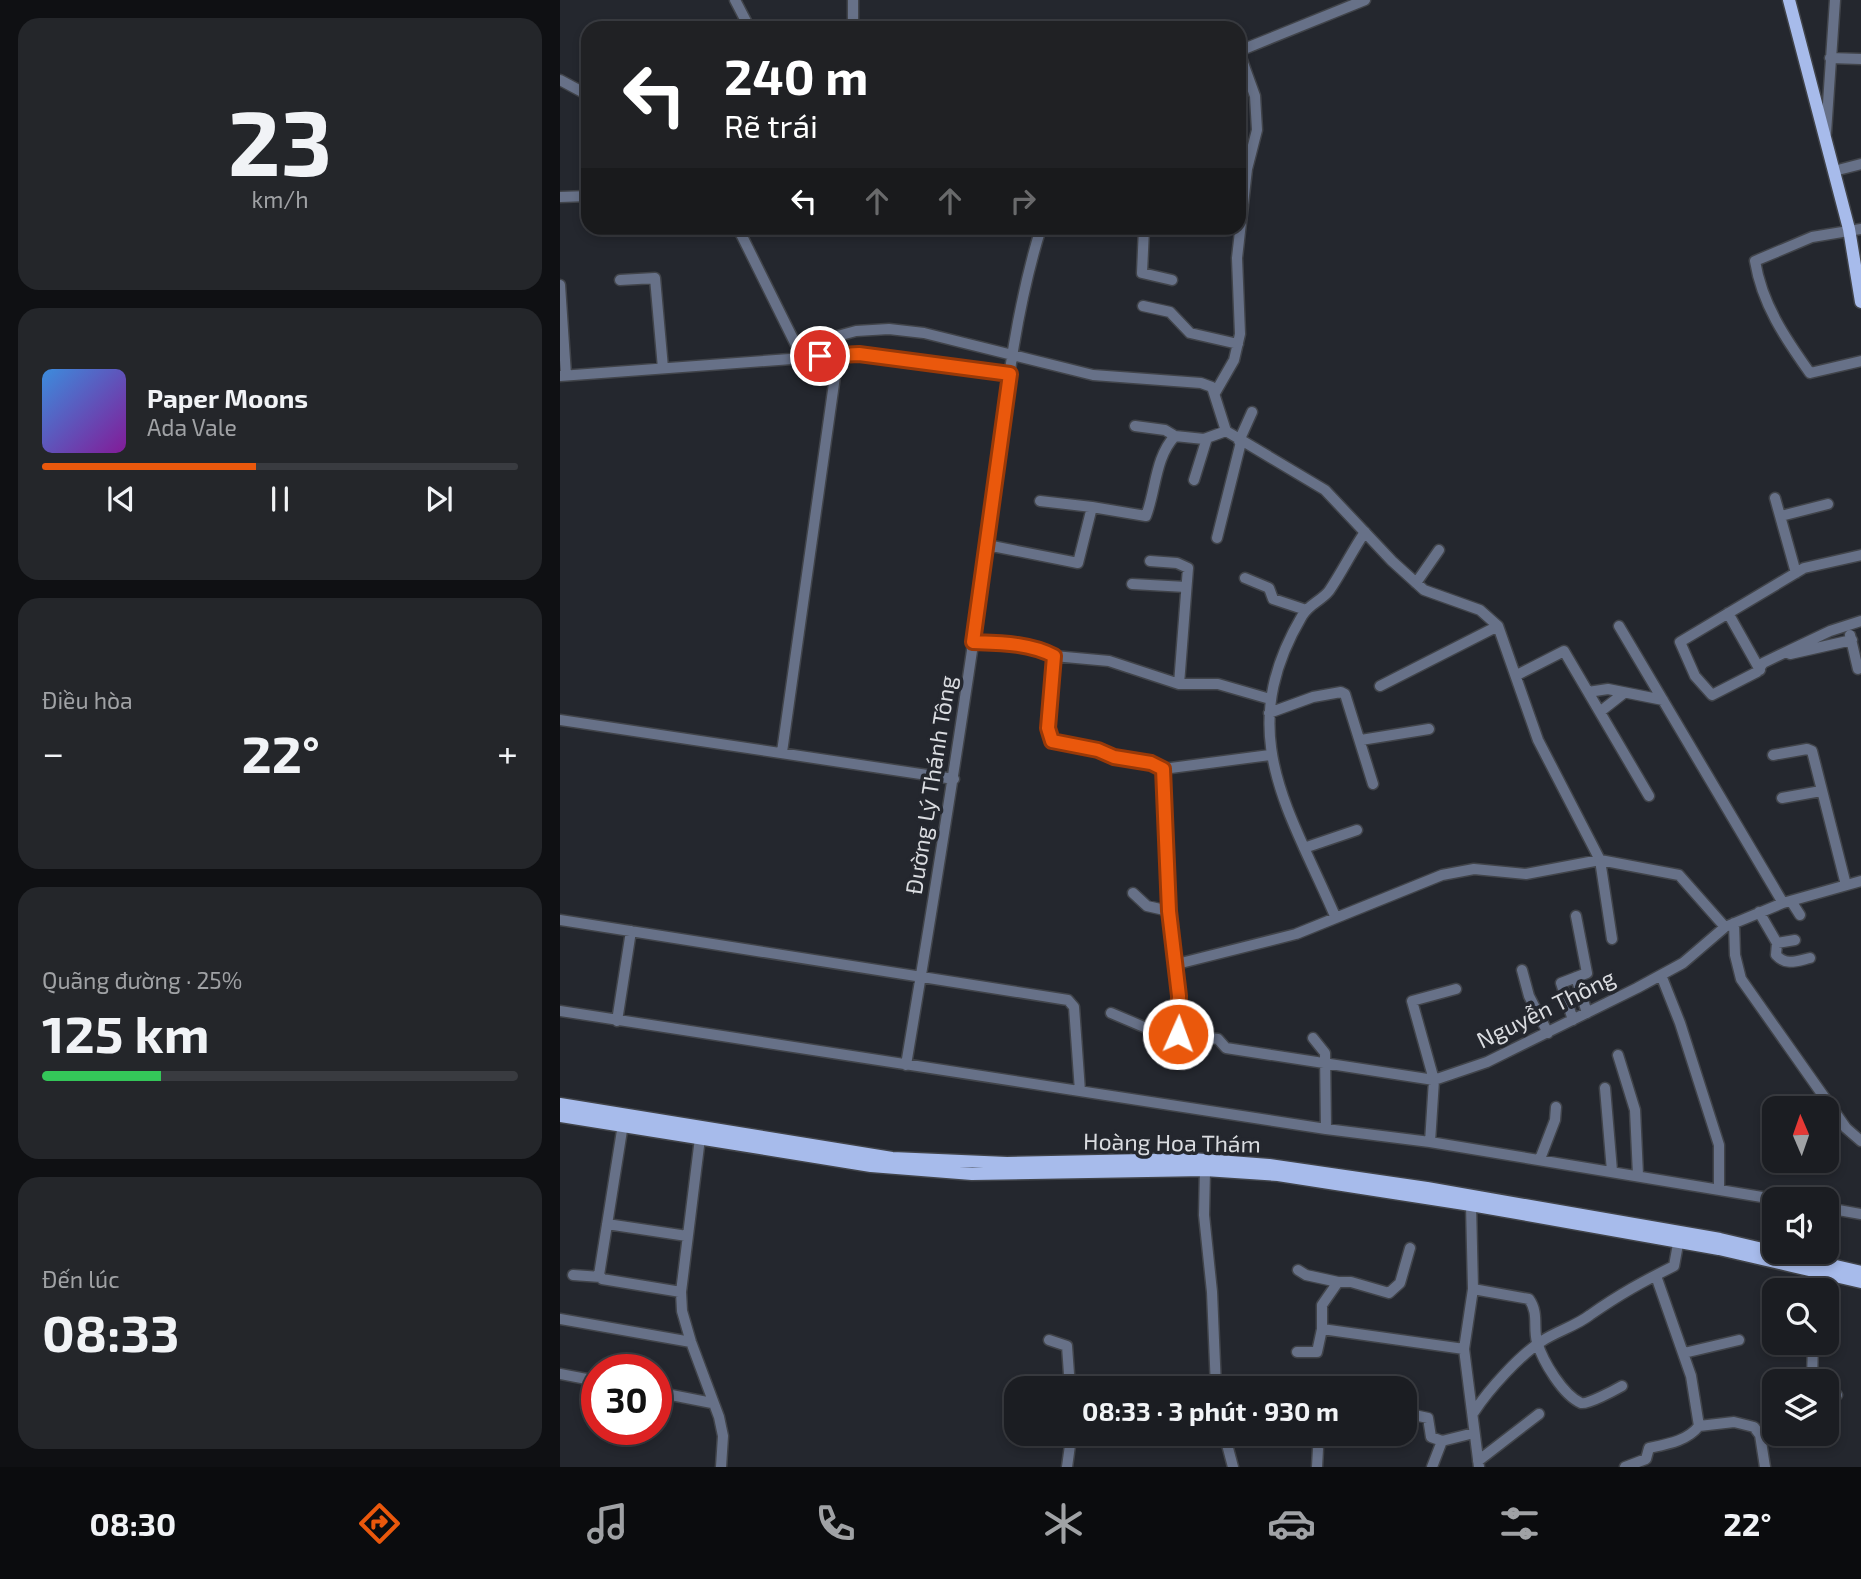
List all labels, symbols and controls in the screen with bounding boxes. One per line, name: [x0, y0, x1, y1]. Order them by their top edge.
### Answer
text: 240 m: [724, 46, 868, 105]
icon: left: [609, 49, 700, 140]
text: 23: [228, 85, 332, 194]
text: Rẽ trái: [724, 106, 818, 144]
icon: left: [785, 182, 823, 220]
icon: ahead: [858, 182, 896, 220]
icon: ahead: [931, 182, 969, 220]
icon: right: [1004, 182, 1042, 220]
text: km/h: [251, 185, 309, 213]
pin: [790, 326, 850, 386]
icon: arrive: [801, 337, 839, 375]
text: Paper Moons: [147, 382, 308, 413]
text: Ada Vale: [147, 413, 237, 441]
icon: previous: [102, 480, 140, 518]
icon: pause: [261, 480, 299, 518]
icon: next: [420, 480, 458, 518]
street label: Đường Lý Thánh Tông: [899, 673, 961, 896]
text: Điều hòa: [42, 686, 133, 714]
text: 22°: [241, 721, 320, 783]
text: −: [42, 729, 64, 775]
text: +: [497, 729, 518, 775]
street label: Nguyễn Thông: [1472, 962, 1619, 1054]
text: Quãng đường · 25%: [42, 966, 242, 994]
position arrow: [1141, 997, 1215, 1071]
text: 125 km: [42, 1001, 210, 1063]
north arrow: [1762, 1096, 1839, 1172]
map controls: [1762, 1096, 1839, 1446]
street label: Hoàng Hoa Thám: [1083, 1126, 1261, 1158]
button: sound: [1762, 1187, 1839, 1264]
text: Đến lúc: [42, 1265, 119, 1293]
button: search: [1762, 1278, 1839, 1355]
text: 08:33: [42, 1300, 180, 1362]
speed limit sign: 30: [581, 1354, 672, 1445]
button: layers: [1762, 1369, 1839, 1446]
text: 08:33 · 3 phút · 930 m: [1082, 1395, 1339, 1426]
icon: directions: [355, 1499, 404, 1548]
icon: music: [583, 1499, 632, 1548]
icon: phone: [811, 1499, 860, 1548]
icon: climate: [1039, 1499, 1088, 1548]
icon: car: [1267, 1499, 1316, 1548]
icon: filters: [1495, 1499, 1544, 1548]
text: 08:30: [90, 1504, 176, 1542]
text: 22°: [1723, 1504, 1771, 1542]

